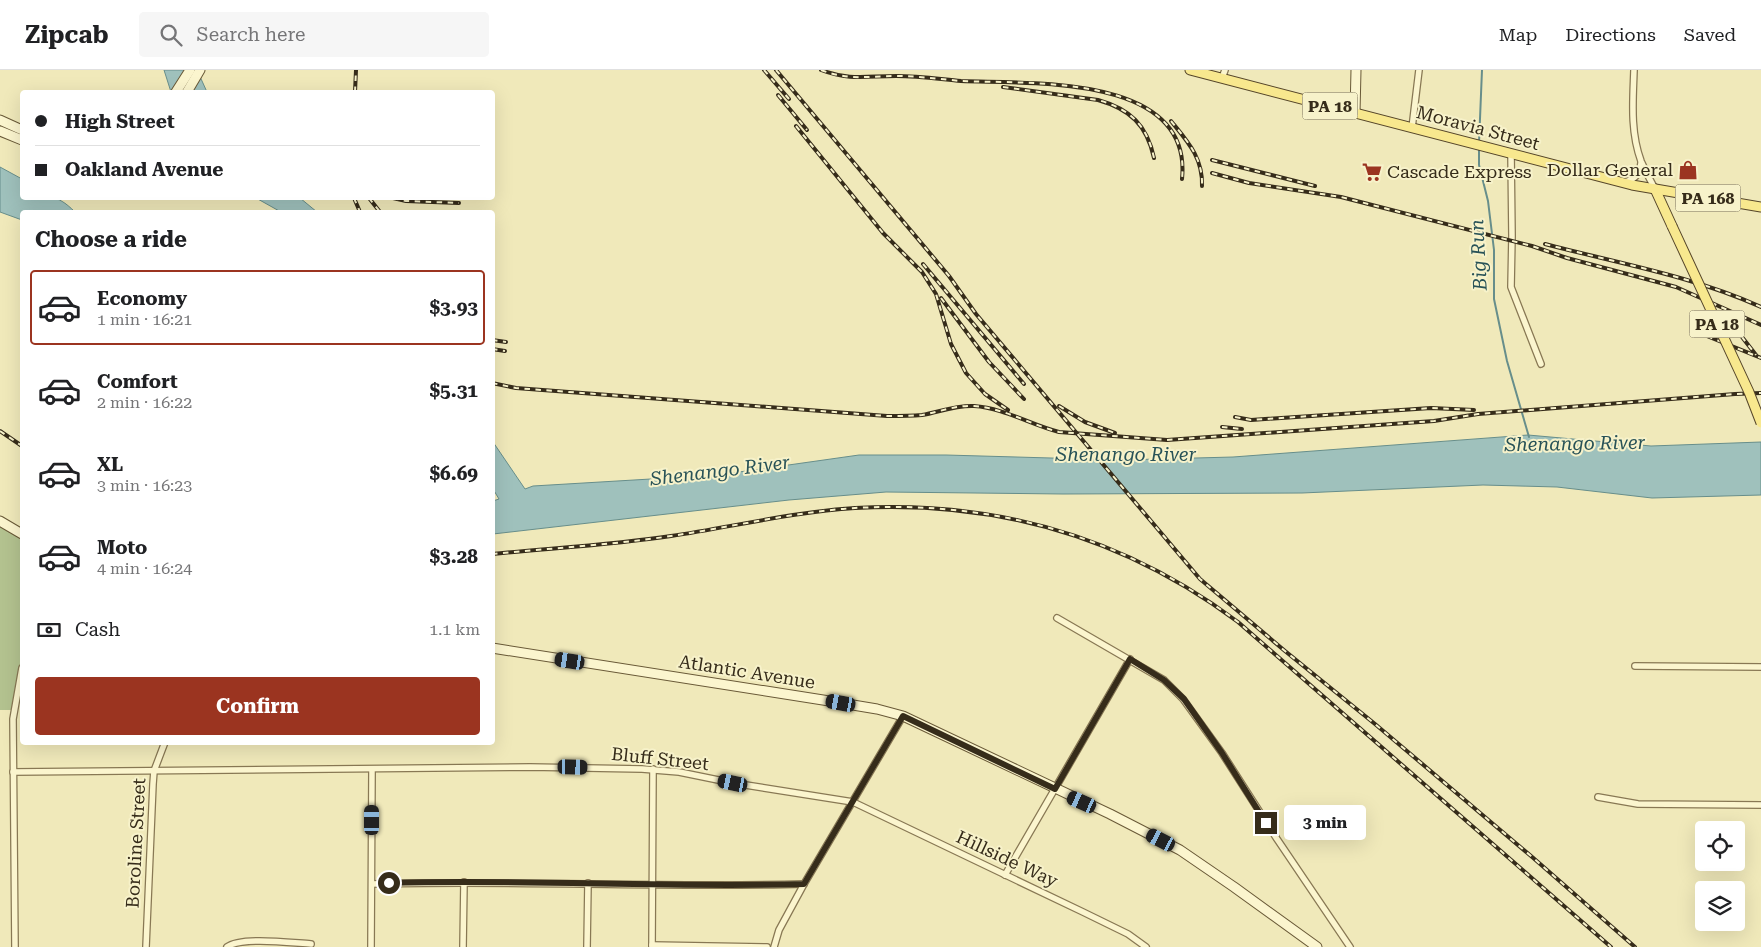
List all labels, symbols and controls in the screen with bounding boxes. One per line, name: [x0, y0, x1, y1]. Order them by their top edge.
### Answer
search box: [139, 12, 489, 57]
text: Zipcab: [25, 21, 109, 49]
icon: search: [157, 21, 185, 49]
text: Search here: [197, 23, 305, 46]
text: Map: [1499, 24, 1537, 45]
text: Directions: [1565, 24, 1656, 45]
text: Saved: [1684, 24, 1736, 45]
road number: PA 18: [1302, 92, 1358, 120]
street label: Moravia Street: [1414, 101, 1542, 154]
text: High Street: [65, 110, 175, 133]
text: Oakland Avenue: [65, 158, 223, 181]
place label: Dollar General: [1547, 159, 1673, 180]
shop icon: Dollar General: [1677, 159, 1699, 181]
supermarket icon: Cascade Express: [1361, 161, 1383, 183]
place label: Cascade Express: [1387, 161, 1532, 182]
road number: PA 168: [1676, 185, 1740, 212]
water label: Big Run: [1465, 219, 1492, 292]
text: Choose a ride: [35, 227, 187, 252]
icon: car: [37, 285, 82, 330]
text: Economy: [97, 287, 187, 310]
text: $3.93: [429, 296, 478, 319]
text: 1 min · 16:21: [97, 310, 192, 329]
road number: PA 18: [1690, 310, 1744, 338]
icon: car: [37, 368, 82, 413]
text: Comfort: [97, 370, 178, 393]
text: $5.31: [429, 379, 478, 402]
text: 2 min · 16:22: [97, 393, 192, 412]
water label: Shenango River: [1503, 431, 1646, 456]
water label: Shenango River: [1055, 443, 1196, 466]
water label: Shenango River: [648, 450, 791, 491]
icon: car: [37, 451, 82, 496]
text: XL: [97, 453, 123, 476]
text: $6.69: [429, 462, 478, 485]
text: 3 min · 16:23: [97, 476, 192, 495]
icon: car: [37, 534, 82, 579]
text: Moto: [97, 536, 147, 559]
text: $3.28: [429, 545, 478, 568]
text: 4 min · 16:24: [97, 559, 192, 578]
icon: cash: [35, 616, 63, 644]
text: Cash: [75, 618, 120, 641]
text: 1.1 km: [429, 620, 480, 639]
street label: Atlantic Avenue: [677, 650, 817, 693]
car: [554, 651, 585, 671]
button: Confirm: [35, 677, 480, 735]
car: [824, 693, 857, 713]
street label: Bluff Street: [610, 743, 710, 774]
car: [557, 759, 588, 775]
car: [716, 773, 749, 793]
street label: Boroline Street: [122, 777, 149, 909]
car: [1065, 789, 1098, 815]
car: [364, 805, 379, 835]
callout: 3 min: [1284, 806, 1366, 840]
route end: [1255, 812, 1277, 834]
text: 3 min: [1303, 813, 1347, 832]
map controls: [1695, 821, 1745, 931]
button: locate: [1695, 821, 1745, 871]
street label: Hillside Way: [953, 826, 1062, 891]
car: [1144, 827, 1177, 853]
route start: [378, 872, 400, 894]
button: layers: [1695, 881, 1745, 931]

